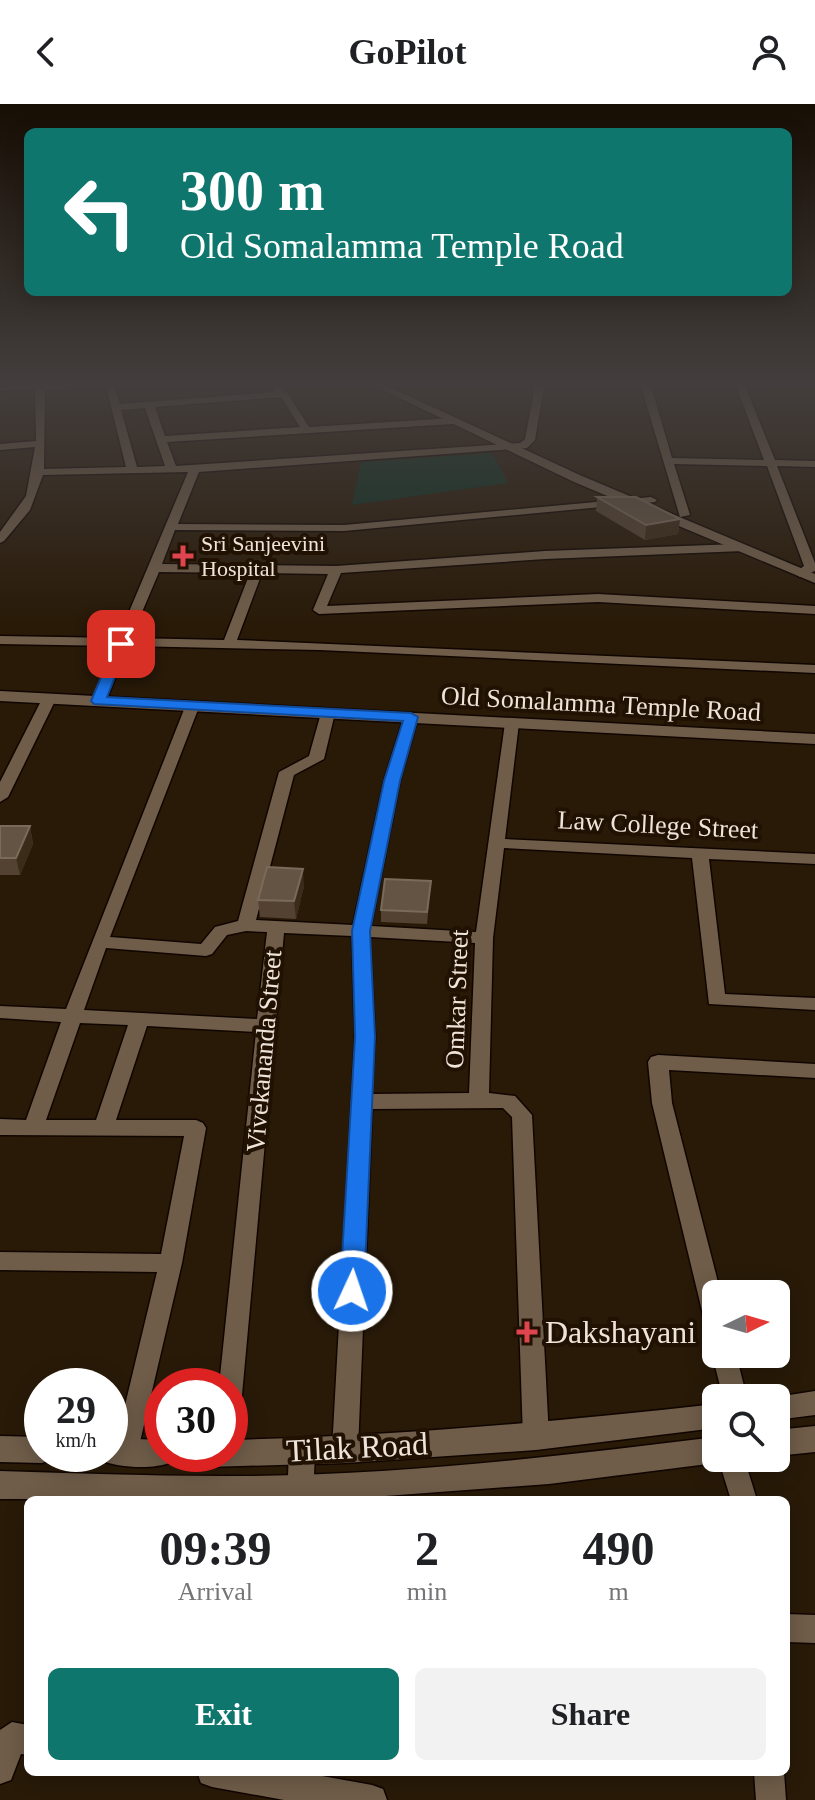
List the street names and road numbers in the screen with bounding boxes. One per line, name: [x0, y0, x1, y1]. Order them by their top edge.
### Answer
street label: Old Somalamma Temple Road: [440, 681, 762, 727]
street label: Law College Street: [557, 805, 760, 845]
street label: Omkar Street: [440, 928, 474, 1069]
street label: Vivekananda Street: [241, 948, 287, 1153]
street label: Tilak Road: [285, 1425, 429, 1469]

